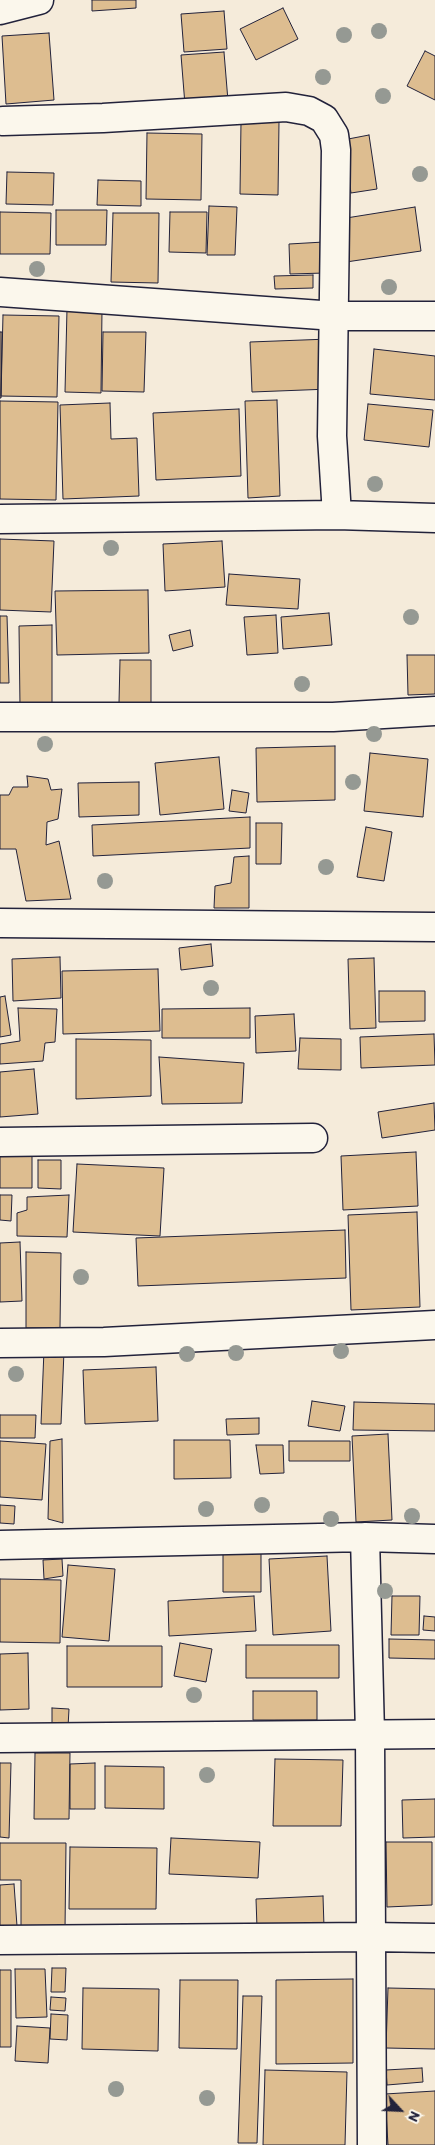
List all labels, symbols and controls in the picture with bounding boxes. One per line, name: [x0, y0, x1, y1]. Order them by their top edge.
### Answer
north arrow: [375, 2085, 425, 2135]
text: N: [404, 2109, 424, 2124]

